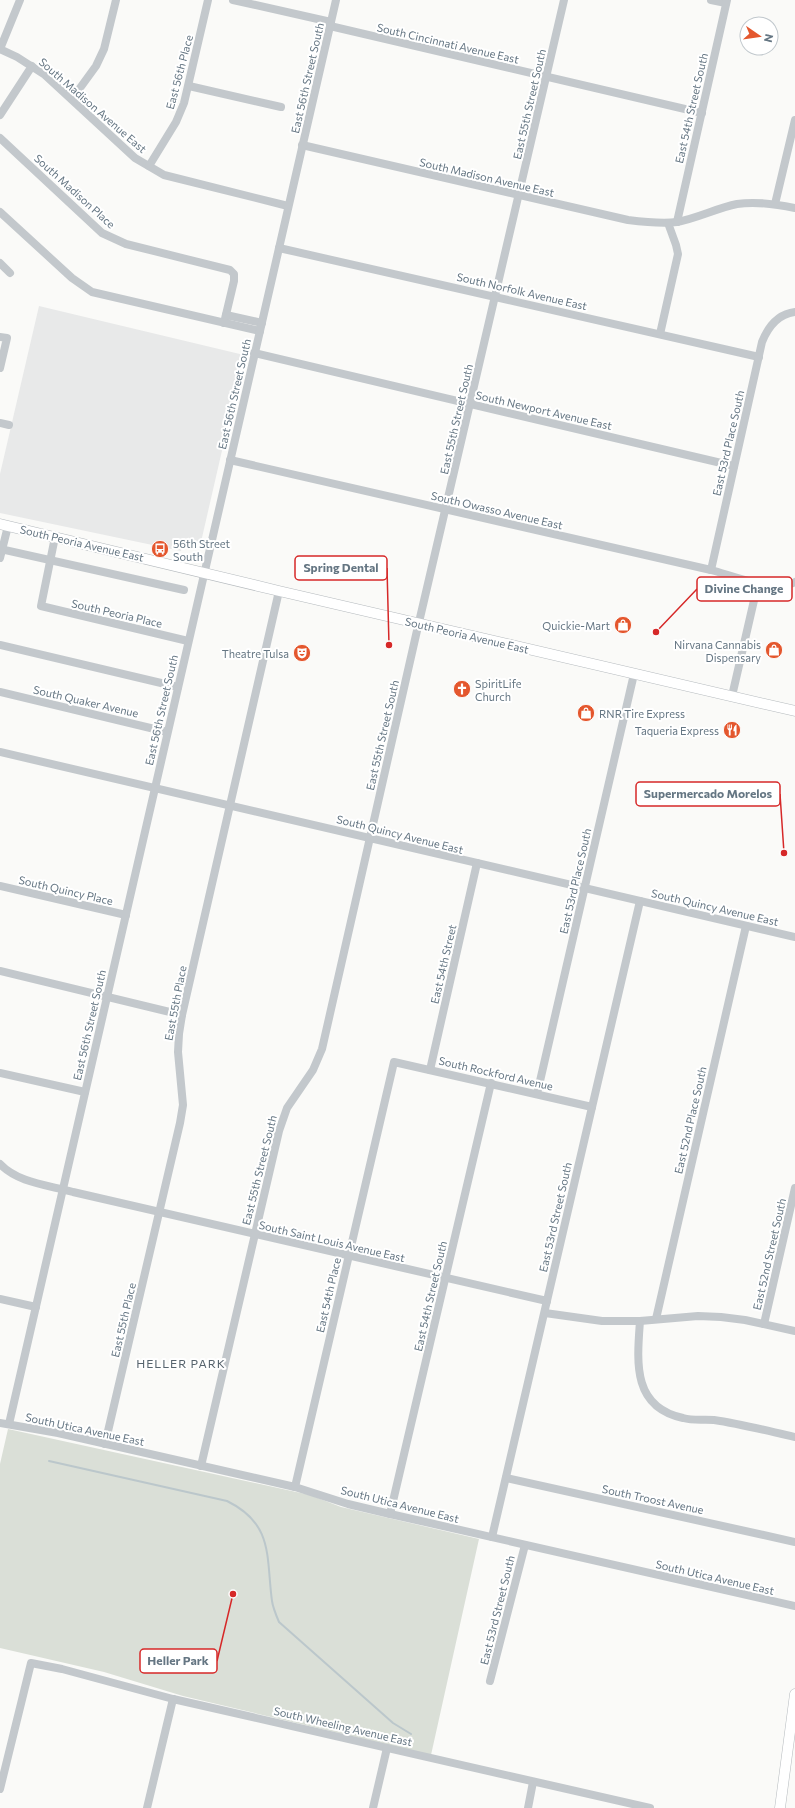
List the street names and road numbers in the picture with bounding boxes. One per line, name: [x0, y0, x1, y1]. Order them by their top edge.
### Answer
street label: South Cincinnati Avenue East: [376, 20, 521, 66]
street label: East 56th Street South: [288, 21, 326, 135]
street label: East 56th Place: [163, 33, 195, 111]
street label: East 55th Street South: [510, 48, 548, 160]
street label: East 54th Street South: [672, 52, 710, 164]
street label: South Madison Avenue East: [37, 55, 150, 155]
street label: South Madison Place: [32, 151, 118, 231]
street label: South Madison Avenue East: [418, 155, 556, 199]
street label: South Norfolk Avenue East: [456, 270, 589, 312]
street label: East 56th Street South: [215, 337, 253, 451]
street label: East 55th Street South: [437, 363, 475, 475]
street label: South Newport Avenue East: [475, 388, 614, 432]
street label: East 53rd Place South: [710, 389, 746, 497]
street label: South Owasso Avenue East: [430, 489, 565, 532]
street label: South Peoria Avenue East: [19, 522, 146, 564]
street label: South Peoria Place: [70, 596, 164, 630]
street label: South Peoria Avenue East: [404, 614, 531, 656]
street label: East 56th Street South: [142, 653, 180, 767]
street label: East 55th Street South: [363, 679, 401, 791]
street label: South Quaker Avenue: [32, 683, 140, 719]
street label: South Quincy Avenue East: [335, 812, 465, 856]
street label: East 53rd Place South: [557, 827, 593, 935]
street label: South Quincy Place: [18, 873, 115, 907]
street label: South Quincy Avenue East: [650, 886, 780, 928]
street label: East 54th Street: [428, 923, 459, 1005]
street label: East 55th Place: [161, 964, 189, 1042]
street label: East 56th Street South: [70, 968, 108, 1082]
street label: South Rockford Avenue: [438, 1053, 555, 1093]
street label: East 52nd Place South: [671, 1065, 709, 1175]
street label: East 55th Street South: [239, 1114, 279, 1226]
street label: East 53rd Street South: [536, 1161, 574, 1273]
street label: East 52nd Street South: [750, 1197, 788, 1311]
street label: South Saint Louis Avenue East: [258, 1218, 407, 1264]
street label: East 54th Street South: [411, 1240, 449, 1352]
street label: East 54th Place: [313, 1256, 343, 1334]
street label: East 55th Place: [108, 1281, 138, 1359]
street label: South Utica Avenue East: [24, 1410, 146, 1448]
street label: South Troost Avenue: [601, 1482, 705, 1516]
street label: South Utica Avenue East: [340, 1483, 461, 1525]
street label: East 53rd Street South: [477, 1554, 517, 1666]
street label: South Utica Avenue East: [654, 1557, 776, 1597]
street label: South Wheeling Avenue East: [272, 1704, 414, 1748]

